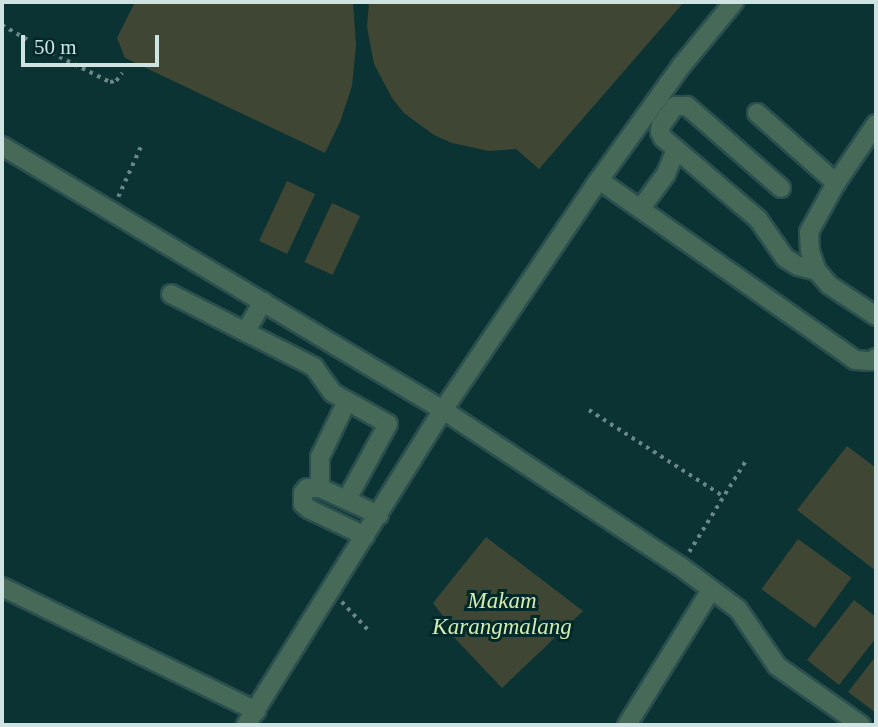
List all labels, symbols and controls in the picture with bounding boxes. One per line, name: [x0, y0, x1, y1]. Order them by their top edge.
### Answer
scale bar: [24, 21, 163, 65]
text: 50 m: [34, 35, 77, 59]
park label: Makam Karangmalang: [432, 587, 572, 641]

